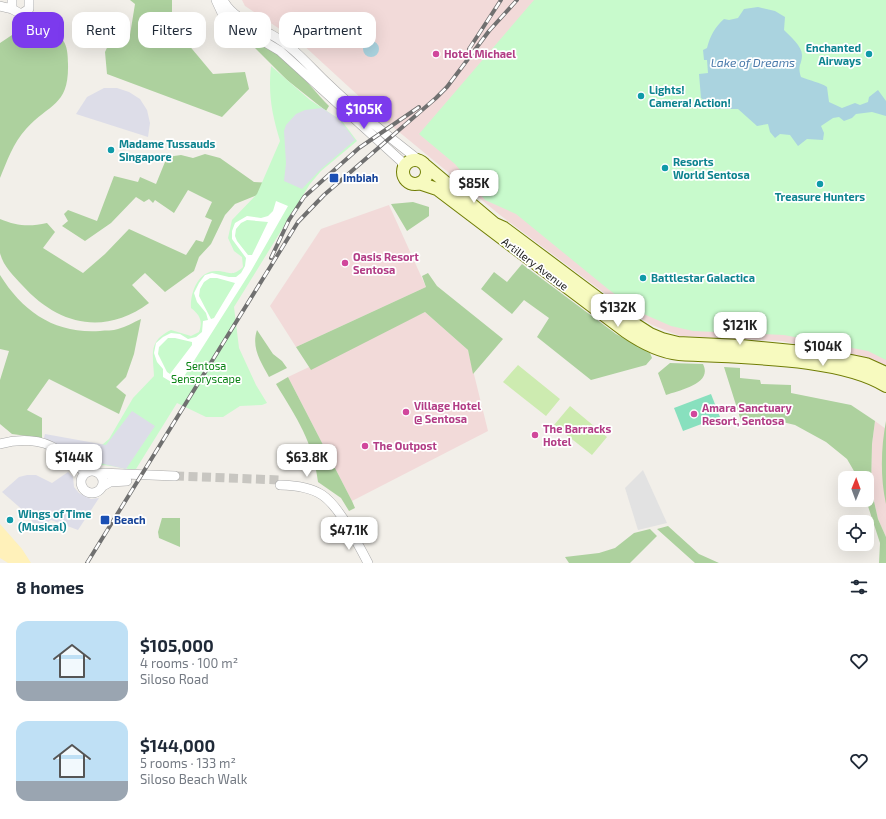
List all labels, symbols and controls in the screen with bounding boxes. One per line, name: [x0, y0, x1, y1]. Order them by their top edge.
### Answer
chip: Buy: [12, 12, 64, 48]
chip: Rent: [72, 12, 130, 48]
chip: Filters: [138, 12, 206, 48]
chip: New: [214, 12, 271, 48]
chip: Apartment: [279, 12, 376, 48]
place label: Enchanted Airways: [806, 41, 861, 68]
place label: Hotel Michael: [444, 47, 516, 60]
marker: Hotel Michael: [431, 49, 441, 59]
marker: Enchanted Airways: [864, 49, 874, 59]
water label: Lake of Dreams: [711, 55, 795, 69]
place label: Lights! Camera! Action!: [649, 83, 731, 109]
marker: Lights! Camera! Action!: [636, 91, 646, 101]
pin: $105K: [336, 96, 392, 130]
text: $105K: [346, 101, 382, 117]
place label: Madame Tussauds Singapore: [119, 137, 216, 163]
marker: Madame Tussauds Singapore: [106, 145, 116, 155]
place label: Resorts World Sentosa: [673, 155, 750, 181]
marker: Resorts World Sentosa: [660, 163, 670, 173]
pin: $85K: [450, 170, 498, 204]
place label: Imbiah: [343, 171, 378, 184]
marker: Imbiah: [328, 172, 340, 184]
text: $85K: [458, 175, 490, 191]
marker: Treasure Hunters: [815, 179, 825, 189]
place label: Treasure Hunters: [775, 190, 865, 203]
street label: Artillery Avenue: [500, 234, 571, 293]
place label: Oasis Resort Sentosa: [353, 250, 419, 276]
marker: Oasis Resort Sentosa: [340, 258, 350, 268]
place label: Battlestar Galactica: [651, 271, 755, 284]
marker: Battlestar Galactica: [638, 273, 648, 283]
pin: $132K: [590, 294, 646, 328]
text: $132K: [600, 299, 636, 315]
pin: $121K: [712, 312, 768, 346]
text: $121K: [723, 317, 757, 333]
pin: $104K: [795, 333, 851, 367]
text: $104K: [804, 338, 842, 354]
park label: Sentosa Sensoryscape: [171, 359, 241, 385]
place label: Village Hotel @ Sentosa: [414, 399, 481, 425]
place label: Amara Sanctuary Resort, Sentosa: [702, 401, 792, 427]
marker: Village Hotel @ Sentosa: [401, 407, 411, 417]
marker: Amara Sanctuary Resort, Sentosa: [689, 409, 699, 419]
place label: The Barracks Hotel: [543, 422, 612, 448]
marker: The Barracks Hotel: [530, 430, 540, 440]
place label: The Outpost: [373, 439, 437, 452]
marker: The Outpost: [360, 441, 370, 451]
pin: $144K: [46, 444, 102, 478]
pin: $63.8K: [274, 444, 340, 478]
text: $144K: [55, 449, 93, 465]
text: $63.8K: [286, 449, 328, 465]
north arrow: [838, 471, 874, 507]
map controls: [838, 471, 874, 551]
place label: Wings of Time (Musical): [18, 507, 91, 533]
place label: Beach: [114, 513, 146, 526]
marker: Beach: [99, 514, 111, 526]
marker: Wings of Time (Musical): [5, 515, 15, 525]
button: locate: [838, 515, 874, 551]
pin: $47.1K: [316, 517, 382, 551]
text: $47.1K: [330, 522, 368, 538]
icon: filters: [848, 576, 870, 598]
text: 8 homes: [16, 577, 84, 597]
text: $105,000: [140, 635, 214, 655]
icon: home: [48, 637, 96, 685]
icon: heart: [848, 650, 870, 672]
text: 4 rooms · 100 m²: [140, 655, 238, 671]
text: Siloso Road: [140, 671, 209, 687]
text: $144,000: [140, 735, 215, 755]
icon: home: [48, 737, 96, 785]
icon: heart: [848, 750, 870, 772]
text: 5 rooms · 133 m²: [140, 755, 236, 771]
text: Siloso Beach Walk: [140, 771, 247, 787]

